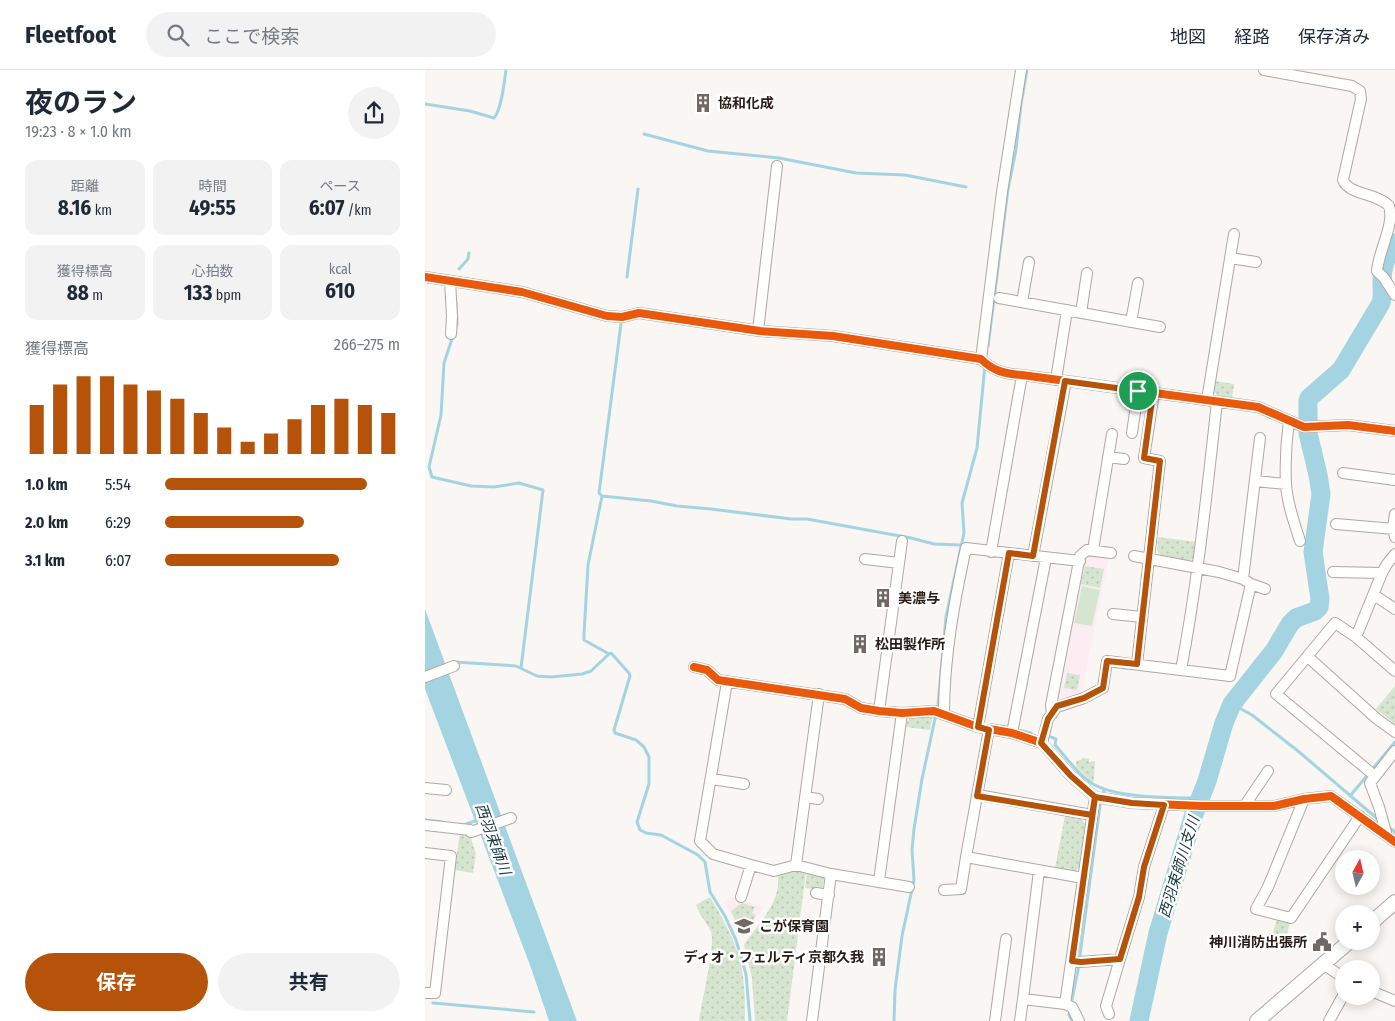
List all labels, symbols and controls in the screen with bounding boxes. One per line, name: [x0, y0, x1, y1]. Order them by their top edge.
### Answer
search box: [146, 12, 496, 57]
text: Fleetfoot: [25, 21, 116, 49]
icon: search: [164, 21, 192, 49]
text: ここで検索: [204, 25, 299, 48]
text: 地図: [1170, 26, 1206, 48]
text: 経路: [1234, 26, 1270, 48]
text: 保存済み: [1298, 26, 1370, 48]
text: 夜のラン: [25, 86, 137, 119]
button: share: [348, 87, 400, 139]
building icon: 協和化成: [692, 92, 714, 114]
place label: 協和化成: [718, 95, 774, 112]
text: 19:23 · 8 × 1.0 km: [25, 122, 132, 141]
text: 距離: [71, 178, 99, 195]
text: 時間: [198, 178, 226, 195]
text: ペース: [320, 178, 361, 195]
text: 8.16: [58, 195, 91, 221]
text: 49:55: [189, 195, 236, 221]
text: 6:07: [309, 195, 345, 221]
text: km: [91, 202, 112, 219]
text: /km: [345, 202, 372, 219]
text: kcal: [329, 261, 351, 278]
text: 獲得標高: [57, 263, 113, 280]
text: 心拍数: [191, 263, 233, 280]
text: 610: [325, 278, 355, 304]
text: 88: [67, 280, 89, 306]
text: 133: [184, 280, 212, 306]
text: m: [89, 287, 103, 304]
text: bpm: [212, 287, 241, 304]
text: 266–275 m: [334, 335, 400, 354]
text: 獲得標高: [25, 339, 89, 358]
pin: [1117, 370, 1159, 412]
icon: arrive: [1124, 377, 1152, 405]
text: 1.0 km: [25, 475, 68, 494]
text: 5:54: [105, 475, 131, 494]
text: 2.0 km: [25, 513, 68, 532]
text: 6:29: [105, 513, 131, 532]
text: 3.1 km: [25, 551, 65, 570]
text: 6:07: [105, 551, 131, 570]
building icon: 美濃与: [872, 587, 894, 609]
place label: 美濃与: [898, 590, 940, 607]
building icon: 松田製作所: [849, 633, 871, 655]
place label: 松田製作所: [875, 636, 945, 653]
water label: 西羽束師川: [472, 801, 515, 879]
water label: 西羽束師川支川: [1155, 812, 1204, 920]
north arrow: [1335, 850, 1380, 895]
map controls: [1335, 850, 1380, 1005]
button: +: [1335, 905, 1380, 950]
school or university icon: こが保育園: [733, 915, 755, 937]
place label: こが保育園: [759, 918, 829, 935]
public building icon: 神川消防出張所: [1311, 931, 1333, 953]
place label: 神川消防出張所: [1209, 934, 1307, 951]
building icon: ディオ・フェルティ京都久我: [868, 946, 890, 968]
place label: ディオ・フェルティ京都久我: [684, 949, 864, 966]
button: 保存: [25, 953, 208, 1011]
button: 共有: [218, 953, 400, 1011]
button: −: [1335, 960, 1380, 1005]

